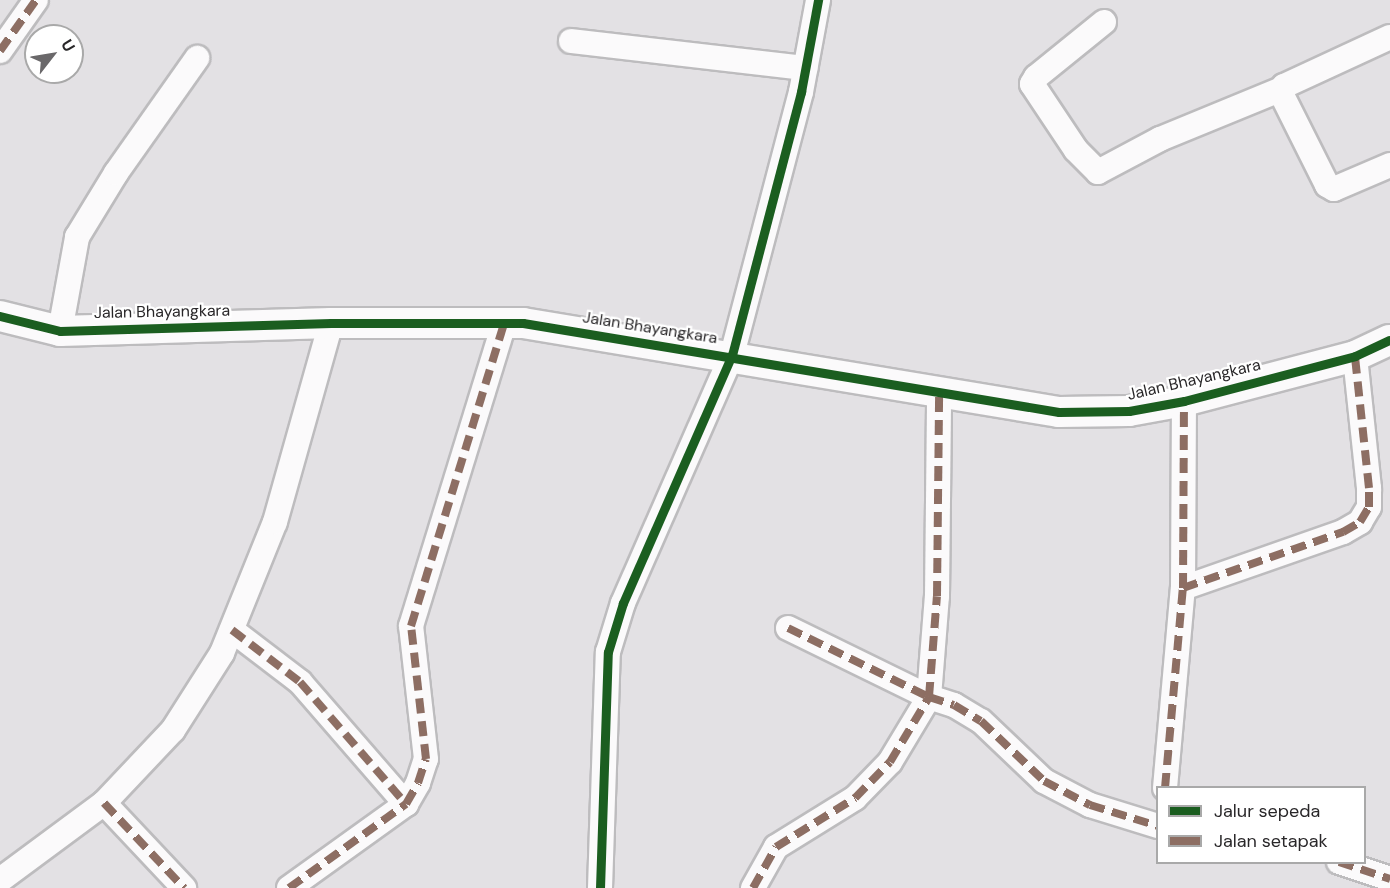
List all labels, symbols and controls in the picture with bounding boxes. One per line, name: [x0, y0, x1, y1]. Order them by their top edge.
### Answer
north arrow: [24, 24, 84, 84]
text: U: [56, 35, 80, 56]
street label: Jalan Bhayangkara: [94, 301, 230, 323]
street label: Jalan Bhayangkara: [581, 308, 719, 348]
street label: Jalan Bhayangkara: [1125, 355, 1263, 405]
legend: [1156, 786, 1366, 864]
text: Jalur sepeda: [1214, 799, 1320, 823]
text: Jalan setapak: [1214, 829, 1328, 853]

